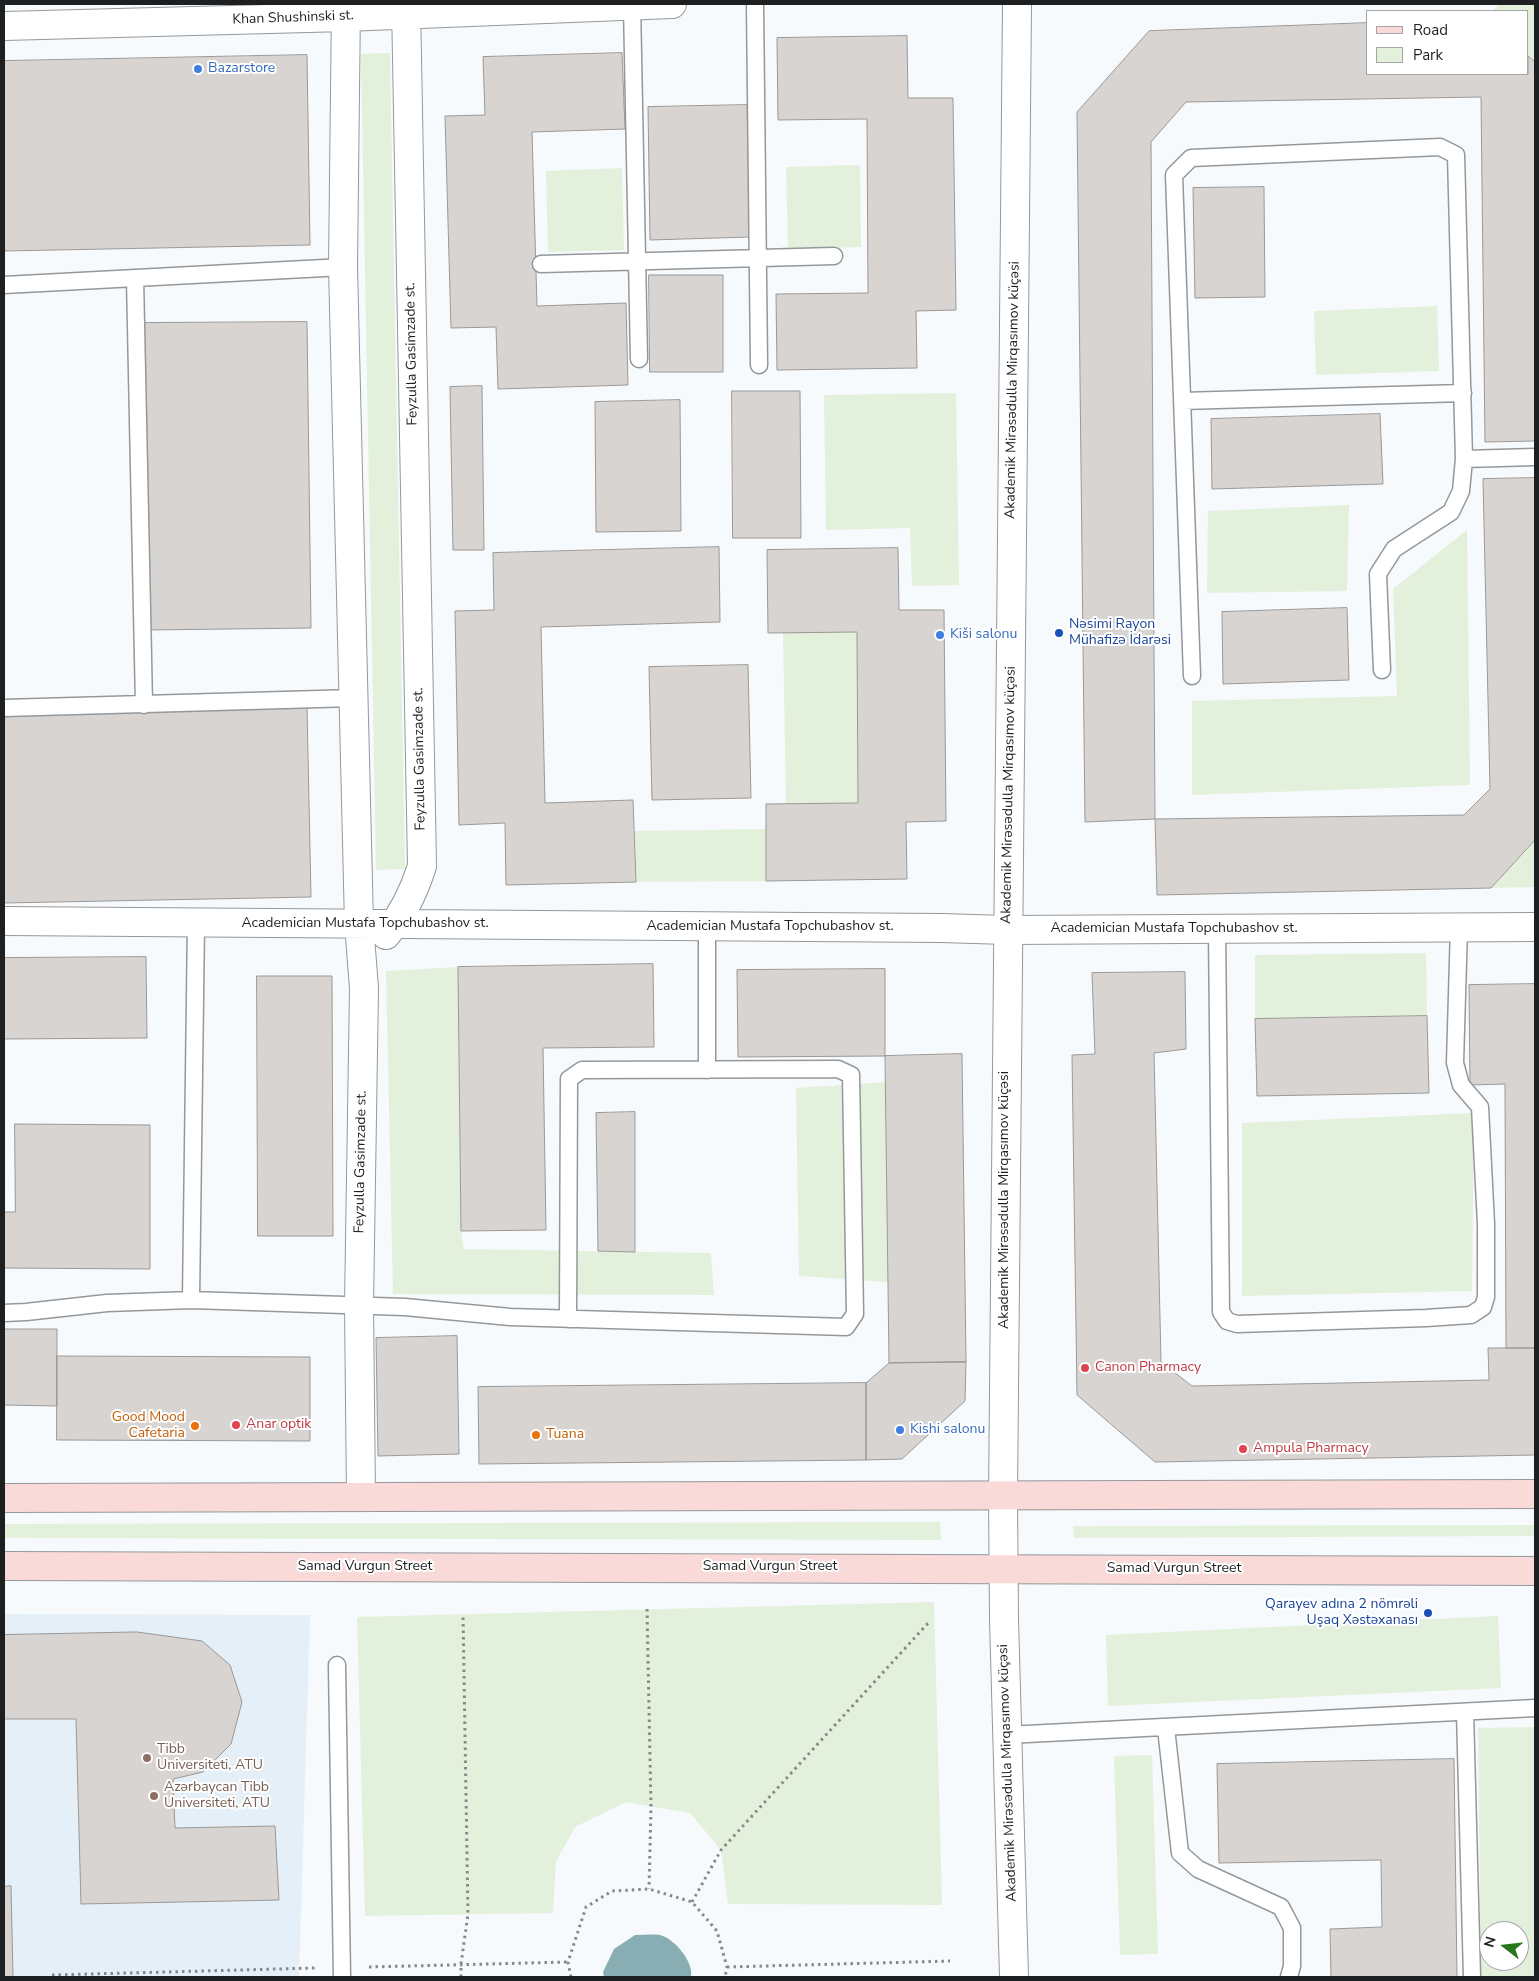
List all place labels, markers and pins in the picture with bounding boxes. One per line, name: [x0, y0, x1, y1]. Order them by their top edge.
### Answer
place label: Bazarstore: [208, 61, 275, 77]
marker: Bazarstore: [192, 63, 204, 75]
place label: Nəsimi Rayon Mühafizə İdarəsi: [1069, 617, 1171, 650]
place label: Kiši salonu: [950, 627, 1017, 643]
marker: Nəsimi Rayon Mühafizə İdarəsi: [1053, 627, 1065, 639]
marker: Kiši salonu: [934, 629, 946, 641]
place label: Canon Pharmacy: [1095, 1360, 1201, 1376]
marker: Canon Pharmacy: [1079, 1362, 1091, 1374]
place label: Good Mood Cafetaria: [112, 1410, 185, 1442]
place label: Anar optik: [246, 1417, 311, 1433]
marker: Anar optik: [230, 1419, 242, 1431]
marker: Good Mood Cafetaria: [189, 1420, 201, 1432]
place label: Kishi salonu: [910, 1422, 985, 1438]
marker: Kishi salonu: [894, 1424, 906, 1436]
place label: Tuana: [546, 1427, 584, 1443]
marker: Tuana: [530, 1429, 542, 1441]
place label: Ampula Pharmacy: [1253, 1441, 1369, 1457]
marker: Ampula Pharmacy: [1237, 1443, 1249, 1455]
place label: Qarayev adına 2 nömrəli Uşaq Xəstəxanası: [1265, 1597, 1418, 1630]
marker: Qarayev adına 2 nömrəli Uşaq Xəstəxanası: [1422, 1607, 1434, 1619]
place label: Tibb Universiteti, ATU: [157, 1742, 263, 1774]
marker: Tibb Universiteti, ATU: [141, 1752, 153, 1764]
place label: Azərbaycan Tibb Universiteti, ATU: [164, 1780, 270, 1812]
marker: Azərbaycan Tibb Universiteti, ATU: [148, 1790, 160, 1802]

